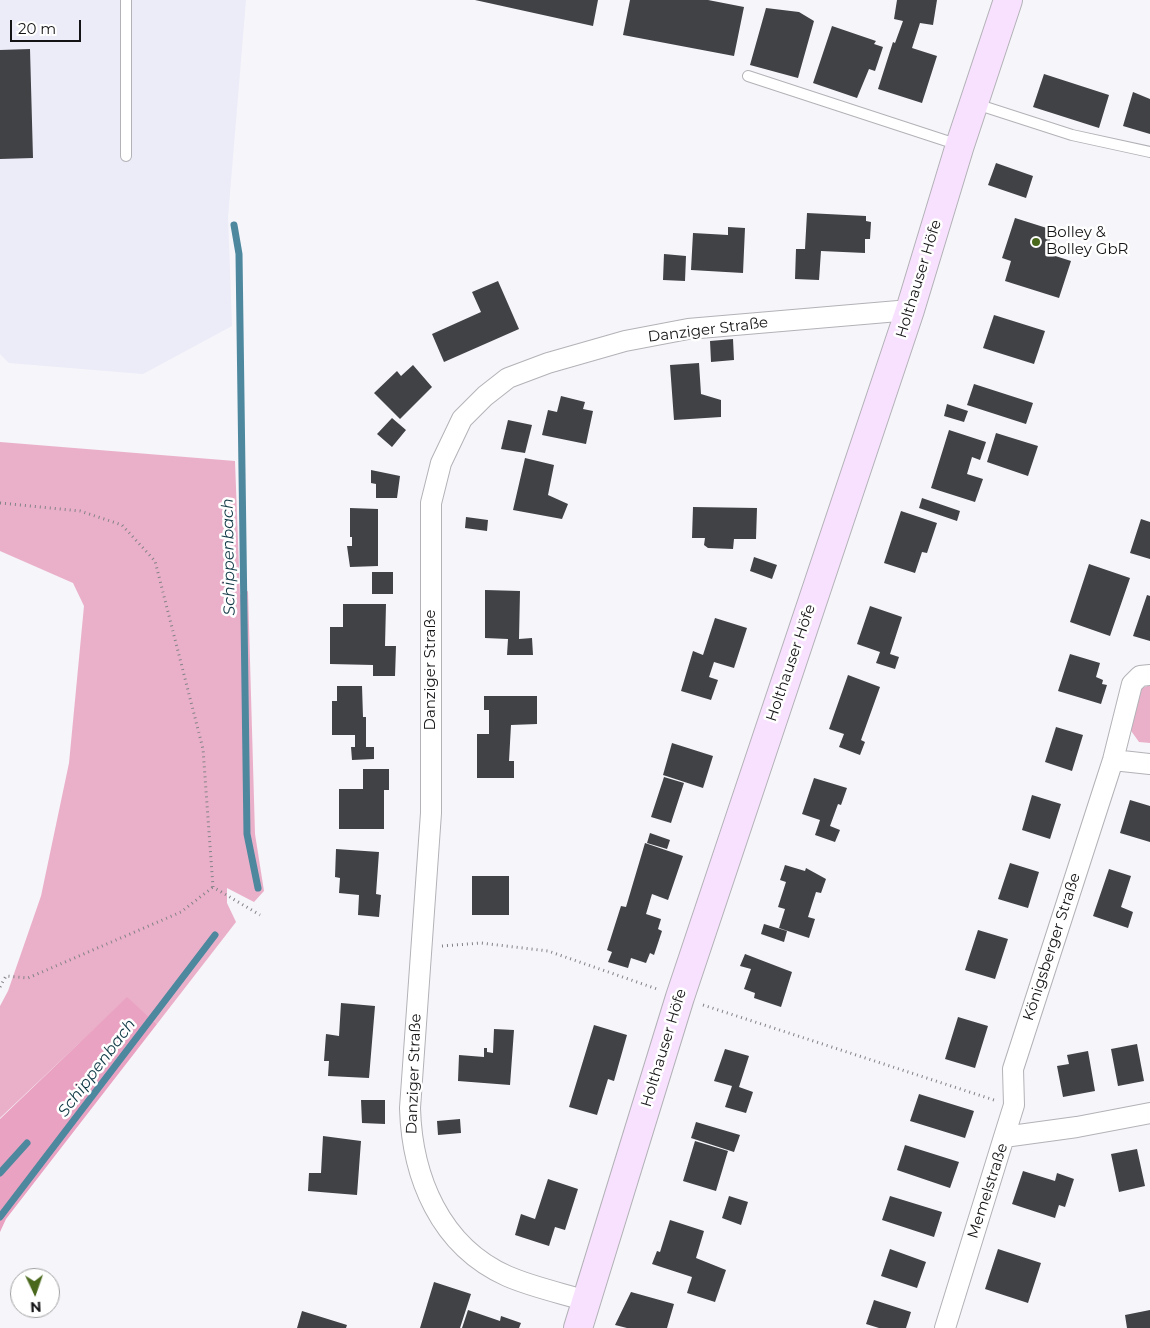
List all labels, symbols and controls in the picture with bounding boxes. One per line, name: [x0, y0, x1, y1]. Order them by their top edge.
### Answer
scale bar: [12, 10, 84, 42]
text: 20 m: [18, 19, 56, 38]
street label: Holthauser Höfe: [892, 218, 946, 340]
place label: Bolley & Bolley GbR: [1046, 224, 1128, 259]
marker: Bolley & Bolley GbR: [1030, 236, 1042, 248]
street label: Danziger Straße: [647, 314, 769, 346]
water label: Schippenbach: [218, 498, 240, 616]
street label: Holthauser Höfe: [763, 602, 819, 724]
street label: Danziger Straße: [422, 609, 440, 731]
street label: Königsberger Straße: [1020, 871, 1084, 1023]
street label: Holthauser Höfe: [637, 987, 691, 1109]
street label: Danziger Straße: [403, 1013, 425, 1135]
water label: Schippenbach: [54, 1015, 140, 1121]
street label: Memelstraße: [964, 1141, 1012, 1241]
north arrow: [10, 1268, 60, 1318]
text: N: [30, 1298, 42, 1316]

